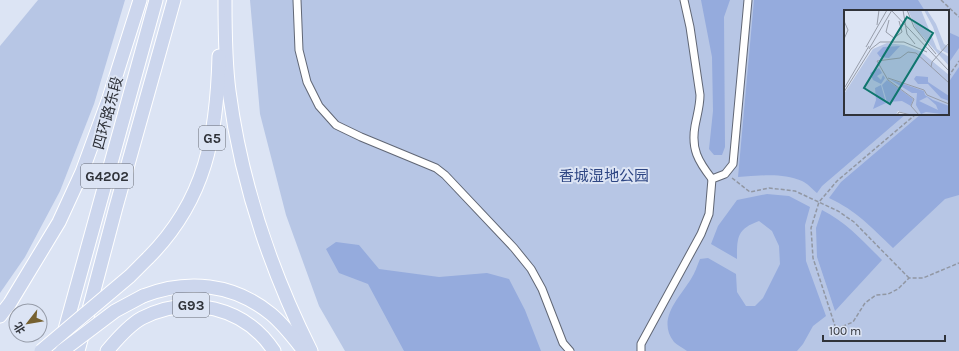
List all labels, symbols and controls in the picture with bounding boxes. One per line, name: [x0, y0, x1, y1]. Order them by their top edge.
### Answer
inset map: [844, 10, 949, 115]
street label: 四环路东段: [90, 74, 126, 152]
road number: G5: [199, 126, 225, 150]
road number: G4202: [81, 164, 133, 188]
park label: 香城湿地公园: [559, 167, 649, 185]
road number: G93: [173, 293, 209, 317]
north arrow: [8, 303, 48, 343]
scale bar: [823, 317, 945, 343]
text: 北: [11, 320, 28, 336]
text: 100 m: [829, 324, 861, 338]

